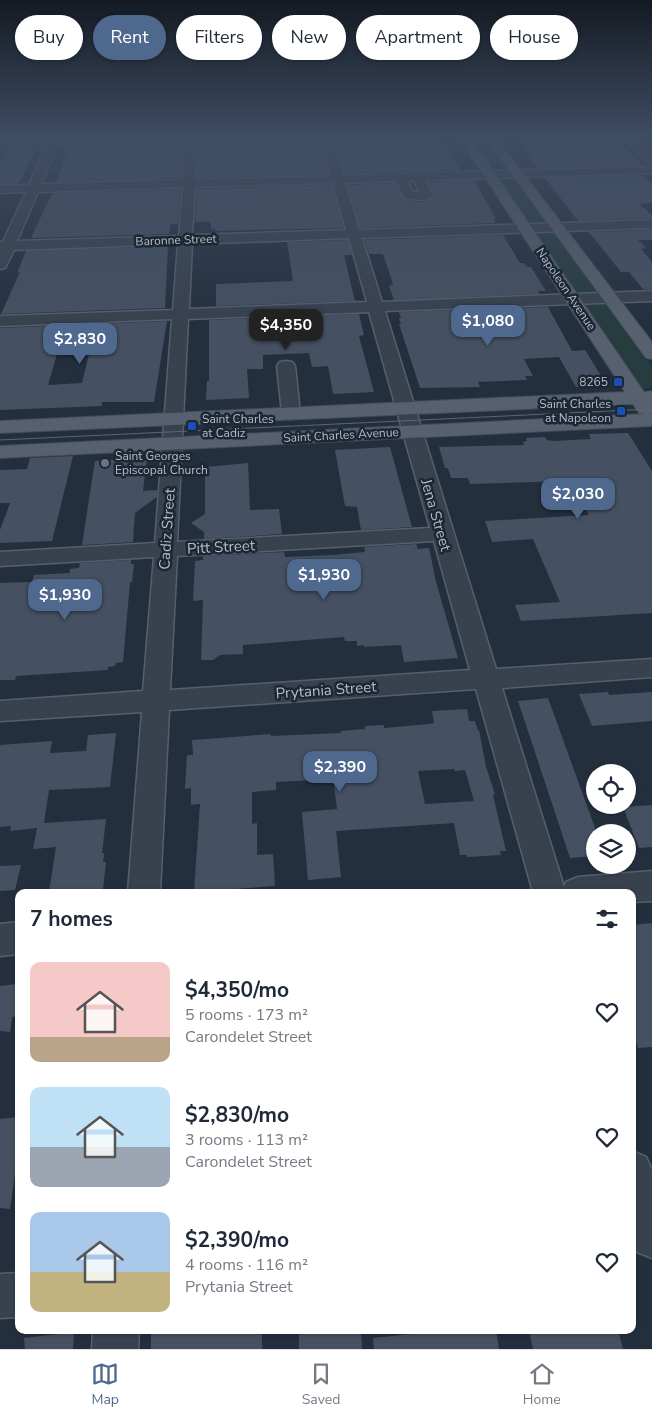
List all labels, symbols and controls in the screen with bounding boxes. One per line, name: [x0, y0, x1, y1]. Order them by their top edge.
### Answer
chip: Buy: [15, 15, 83, 60]
chip: Rent: [93, 15, 166, 60]
chip: Filters: [176, 15, 262, 60]
chip: New: [272, 15, 346, 60]
chip: Apartment: [356, 15, 480, 60]
chip: House: [490, 15, 578, 60]
street label: Baronne Street: [135, 231, 218, 249]
street label: Napoleon Avenue: [532, 245, 600, 333]
pin: $1,080: [447, 304, 529, 347]
pin: $4,350: [245, 308, 327, 351]
text: $1,080: [462, 310, 514, 332]
text: $4,350: [260, 314, 312, 336]
pin: $2,830: [39, 322, 121, 365]
text: $2,830: [54, 328, 106, 350]
place label: 8265: [579, 374, 608, 390]
marker: 8265: [612, 376, 624, 388]
place label: Saint Charles at Napoleon: [539, 396, 611, 426]
marker: Saint Charles at Napoleon: [615, 405, 627, 417]
place label: Saint Charles at Cadiz: [202, 411, 274, 441]
marker: Saint Charles at Cadiz: [186, 420, 198, 432]
street label: Saint Charles Avenue: [283, 424, 399, 446]
place label: Saint Georges Episcopal Church: [115, 448, 208, 478]
marker: Saint Georges Episcopal Church: [99, 457, 111, 469]
street label: Jena Street: [416, 476, 456, 554]
pin: $2,030: [537, 478, 619, 520]
text: $2,030: [552, 483, 604, 505]
street label: Cadiz Street: [154, 487, 180, 570]
street label: Pitt Street: [186, 535, 256, 559]
pin: $1,930: [283, 558, 365, 601]
text: $1,930: [298, 564, 350, 586]
pin: $1,930: [24, 578, 106, 621]
text: $1,930: [39, 584, 91, 606]
street label: Prytania Street: [275, 676, 378, 703]
pin: $2,390: [299, 750, 381, 793]
text: $2,390: [314, 756, 366, 778]
map controls: [586, 764, 636, 874]
button: locate: [586, 764, 636, 814]
button: layers: [586, 824, 636, 874]
text: 7 homes: [30, 905, 113, 933]
icon: filters: [593, 905, 621, 933]
text: $4,350/mo: [185, 976, 289, 1004]
icon: home: [70, 982, 130, 1042]
icon: heart: [593, 998, 621, 1026]
text: 5 rooms · 173 m²: [185, 1004, 308, 1026]
text: Carondelet Street: [185, 1026, 312, 1048]
text: $2,830/mo: [185, 1101, 289, 1129]
icon: home: [70, 1107, 130, 1167]
icon: heart: [593, 1123, 621, 1151]
text: 3 rooms · 113 m²: [185, 1129, 308, 1151]
text: Carondelet Street: [185, 1151, 312, 1173]
text: $2,390/mo: [185, 1226, 289, 1254]
icon: home: [70, 1232, 130, 1292]
icon: heart: [593, 1248, 621, 1276]
text: 4 rooms · 116 m²: [185, 1254, 308, 1276]
text: Prytania Street: [185, 1276, 293, 1298]
tab: Map: [91, 1360, 119, 1409]
tab: Saved: [302, 1360, 340, 1409]
tab: Home: [523, 1360, 561, 1409]

